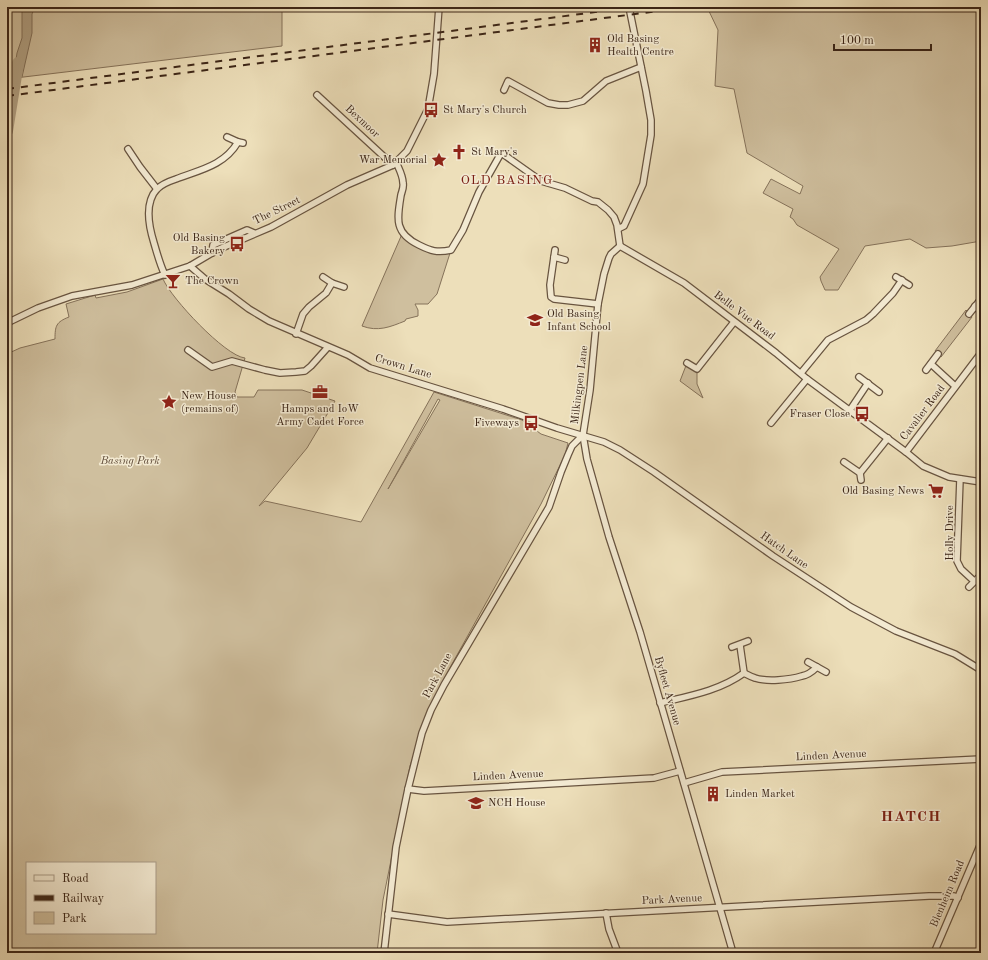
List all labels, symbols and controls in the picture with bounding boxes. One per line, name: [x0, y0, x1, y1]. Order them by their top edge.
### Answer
scale bar: [834, 26, 931, 52]
place label: Old Basing Health Centre: [607, 34, 674, 58]
text: 100 m: [840, 35, 874, 47]
building icon: Old Basing Health Centre: [586, 36, 604, 54]
bus stop icon: St Mary's Church: [422, 101, 440, 119]
street label: Bexmoor: [343, 103, 382, 141]
place label: St Mary's Church: [443, 105, 527, 116]
church icon: St Mary's: [450, 143, 468, 161]
place label: St Mary's: [471, 147, 517, 158]
place icon: War Memorial: [430, 151, 448, 169]
place label: War Memorial: [359, 155, 427, 166]
district label: OLD BASING: [461, 174, 553, 187]
street label: The Street: [252, 195, 303, 227]
place label: Old Basing Bakery: [173, 233, 225, 257]
bus stop icon: Old Basing Bakery: [228, 235, 246, 253]
bar icon: The Crown: [164, 272, 182, 290]
place label: The Crown: [185, 276, 239, 287]
street label: Belle Vue Road: [711, 290, 777, 343]
place label: Old Basing Infant School: [547, 309, 611, 333]
school or university icon: Old Basing Infant School: [526, 311, 544, 329]
street label: Milkingpen Lane: [570, 345, 590, 425]
street label: Crown Lane: [373, 353, 433, 381]
office icon: Hamps and IoW Army Cadet Force: [311, 383, 329, 401]
street label: Cavalier Road: [899, 383, 948, 443]
place label: New House (remains of): [181, 391, 239, 415]
place icon: New House (remains of): [160, 393, 178, 411]
place label: Hamps and IoW Army Cadet Force: [276, 404, 364, 428]
bus stop icon: Fraser Close: [853, 405, 871, 423]
place label: Fraser Close: [790, 409, 850, 420]
bus stop icon: Fiveways: [522, 414, 540, 432]
place label: Fiveways: [474, 418, 519, 429]
park label: Basing Park: [99, 456, 160, 467]
supermarket icon: Old Basing News: [927, 482, 945, 500]
place label: Old Basing News: [842, 486, 924, 497]
street label: Holly Drive: [945, 505, 956, 561]
street label: Hatch Lane: [758, 531, 810, 571]
street label: Park Lane: [422, 652, 454, 700]
street label: Byfleet Avenue: [652, 655, 682, 727]
street label: Linden Avenue: [795, 749, 867, 763]
street label: Linden Avenue: [472, 769, 544, 783]
building icon: Linden Market: [704, 785, 722, 803]
place label: Linden Market: [725, 789, 795, 800]
school or university icon: NCH House: [467, 794, 485, 812]
place label: NCH House: [488, 798, 545, 809]
district label: HATCH: [881, 810, 941, 825]
street label: Blenheim Road: [929, 859, 967, 929]
legend: [26, 862, 156, 934]
text: Road: [62, 873, 89, 885]
text: Railway: [62, 893, 105, 905]
street label: Park Avenue: [641, 893, 703, 907]
text: Park: [62, 913, 87, 925]

